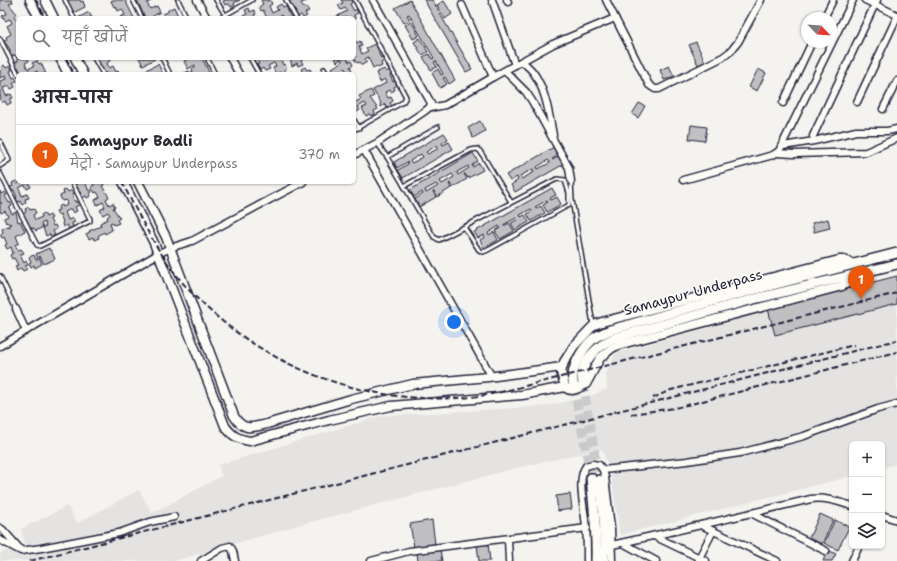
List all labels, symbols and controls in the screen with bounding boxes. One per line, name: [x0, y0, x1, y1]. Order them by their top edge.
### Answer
north arrow: [801, 12, 837, 48]
search box: [16, 16, 356, 60]
icon: search: [30, 27, 52, 49]
text: यहाँ खोजें: [62, 27, 128, 47]
text: आस-पास: [32, 86, 112, 108]
text: Samaypur Badli: [70, 131, 192, 151]
text: 1: [42, 146, 48, 163]
text: 370 m: [298, 146, 340, 163]
text: मेट्रो · Samaypur Underpass: [70, 155, 238, 172]
street label: Samaypur Underpass: [622, 265, 764, 319]
pin: 1: [848, 266, 874, 299]
your location: [444, 312, 464, 332]
map controls: [849, 441, 885, 549]
button: +: [849, 441, 885, 477]
button: −: [849, 477, 885, 513]
button: layers: [849, 513, 885, 549]

